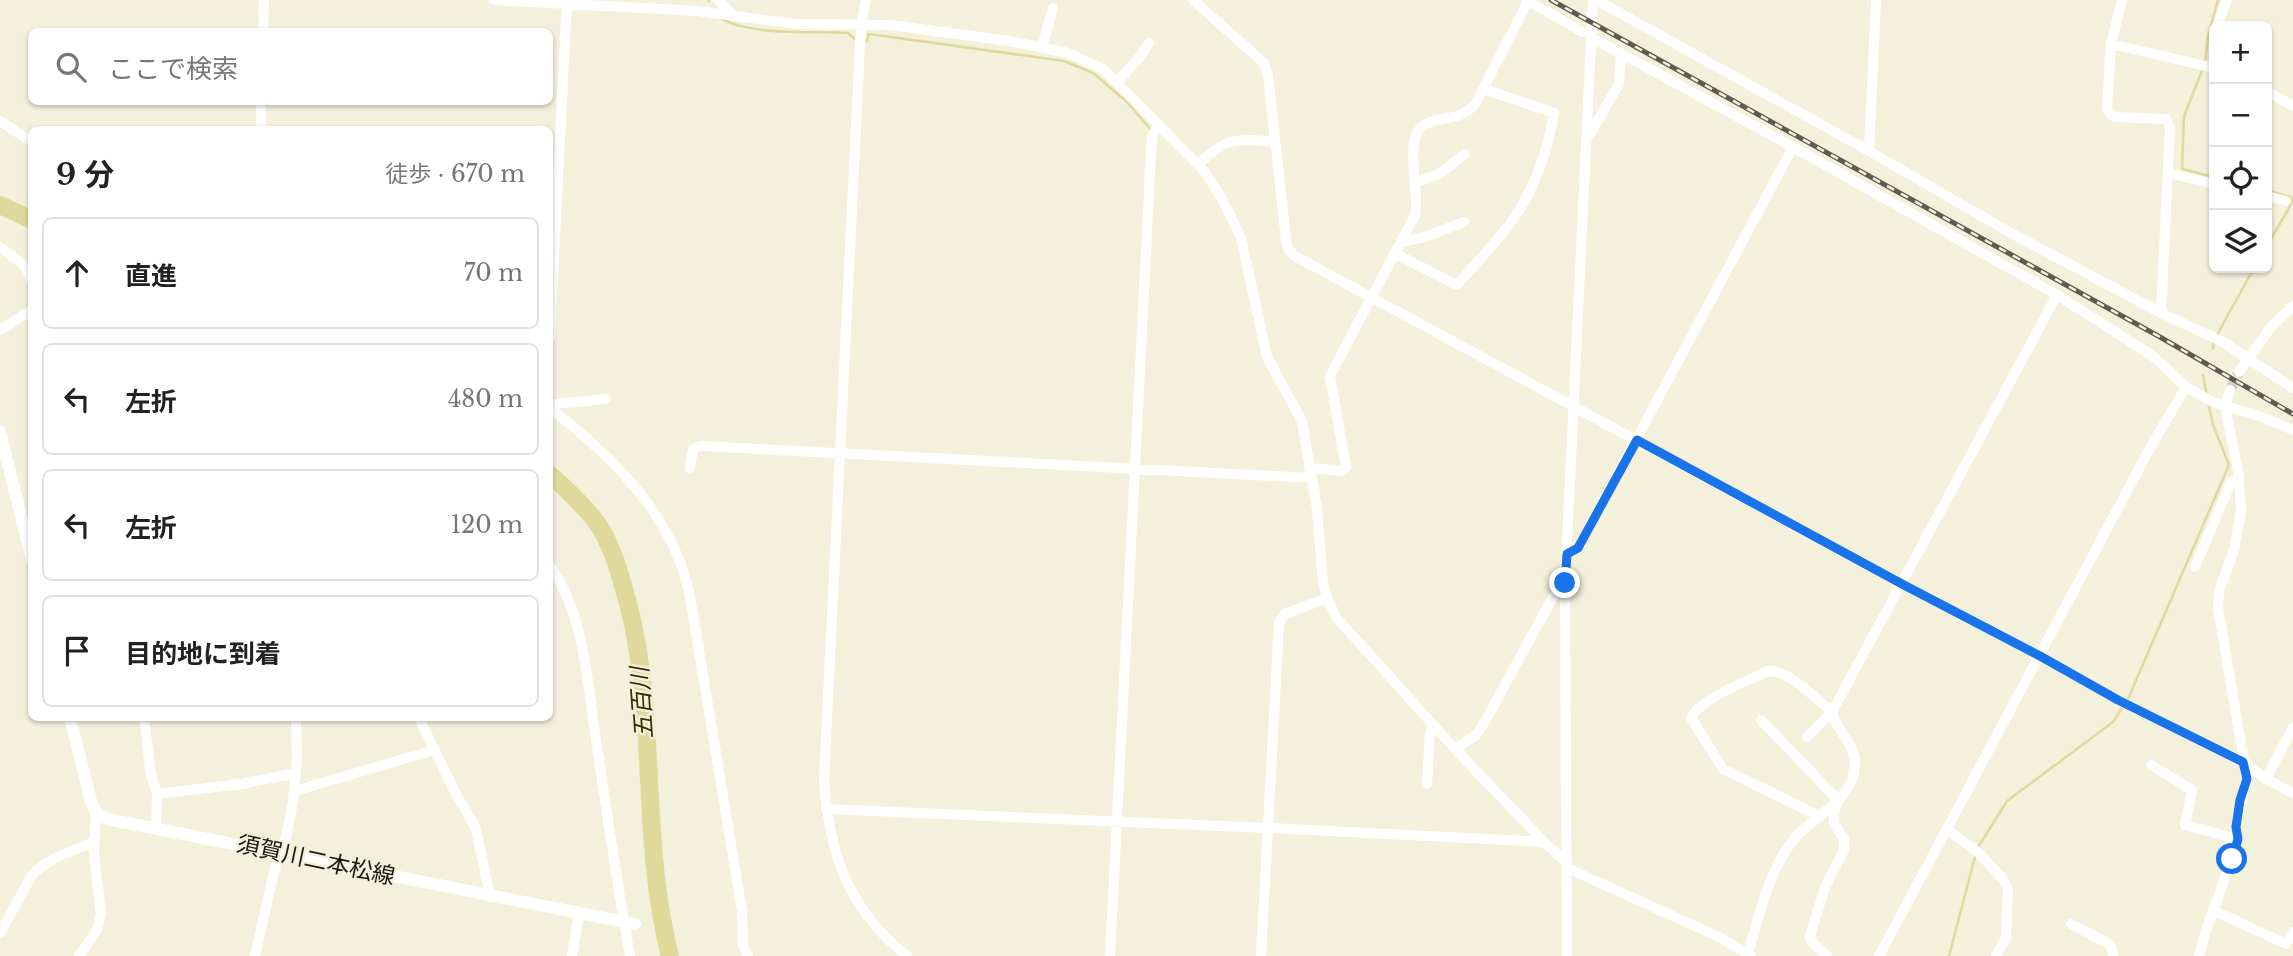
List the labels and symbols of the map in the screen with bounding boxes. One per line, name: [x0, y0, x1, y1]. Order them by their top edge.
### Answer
route end: [1549, 567, 1580, 598]
water label: 五百川: [624, 663, 658, 740]
street label: 須賀川二本松線: [234, 830, 398, 890]
route start: [2216, 843, 2247, 874]

